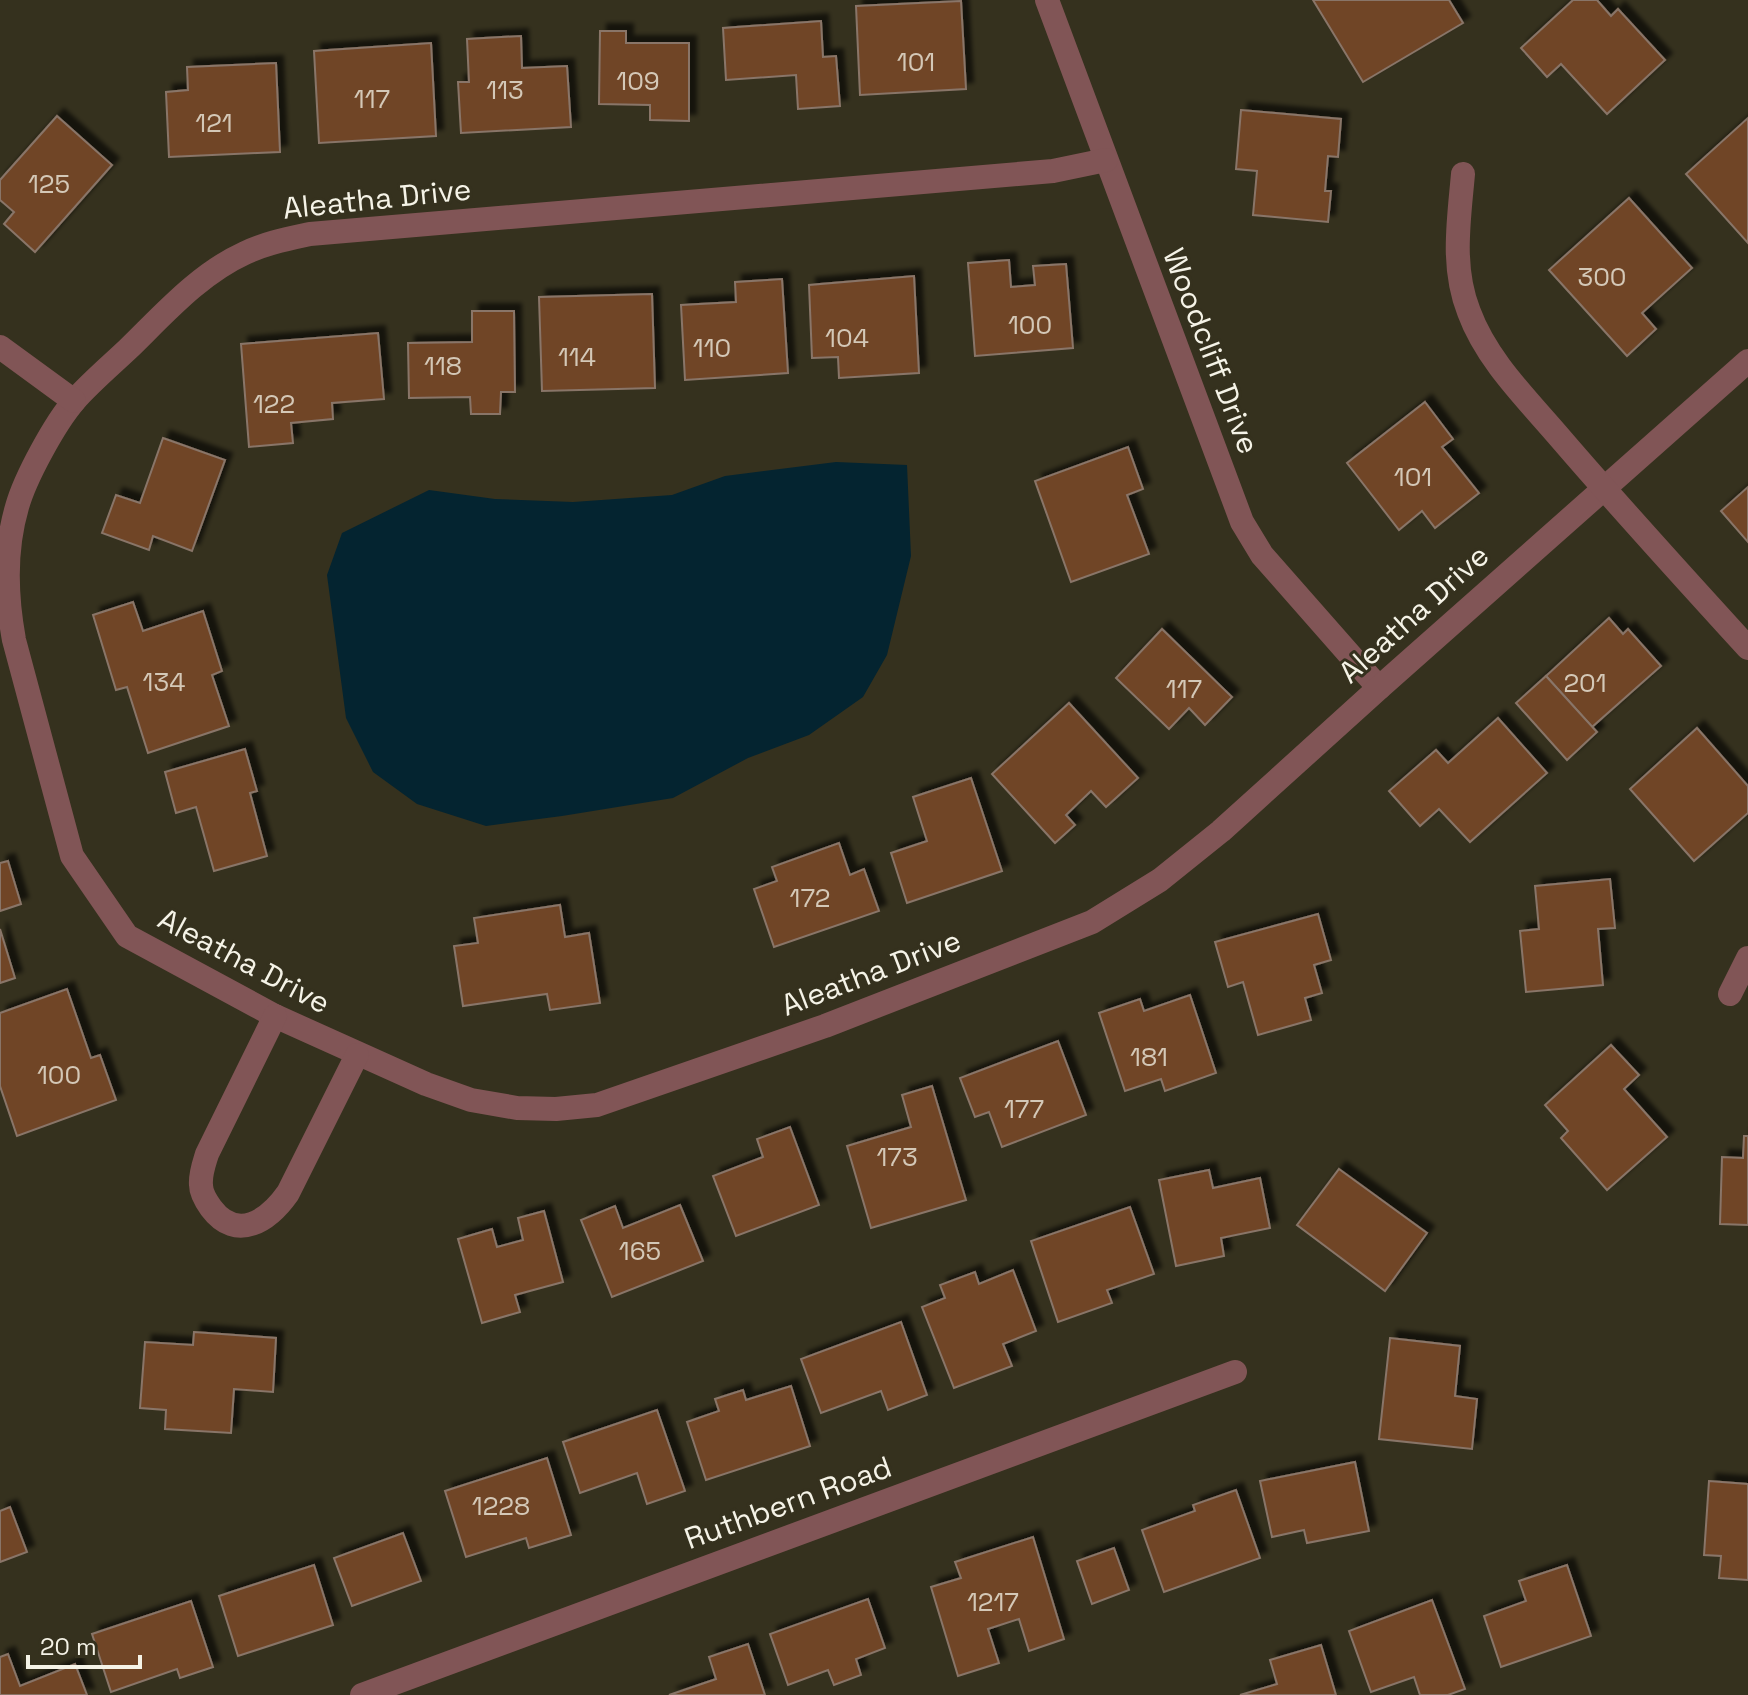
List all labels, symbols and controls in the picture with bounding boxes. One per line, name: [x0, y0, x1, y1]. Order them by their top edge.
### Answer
house number: 101: [897, 45, 935, 79]
house number: 109: [616, 64, 660, 98]
house number: 113: [486, 73, 524, 107]
house number: 117: [354, 82, 390, 116]
house number: 121: [195, 106, 233, 140]
house number: 125: [28, 167, 70, 201]
street label: Aleatha Drive: [281, 169, 473, 228]
street label: Woodcliff Drive: [1154, 242, 1269, 459]
house number: 300: [1577, 260, 1627, 294]
house number: 100: [1008, 308, 1052, 342]
house number: 104: [825, 321, 869, 355]
house number: 110: [693, 331, 731, 365]
house number: 114: [558, 340, 596, 374]
house number: 118: [424, 349, 462, 383]
house number: 122: [253, 387, 295, 421]
house number: 101: [1394, 460, 1432, 494]
street label: Aleatha Drive: [1330, 536, 1497, 691]
house number: 134: [143, 665, 185, 699]
house number: 201: [1563, 666, 1607, 700]
house number: 117: [1166, 672, 1202, 706]
house number: 172: [790, 881, 830, 915]
street label: Aleatha Drive: [151, 899, 337, 1022]
street label: Aleatha Drive: [775, 920, 966, 1025]
house number: 181: [1130, 1040, 1168, 1074]
house number: 100: [37, 1058, 81, 1092]
house number: 177: [1004, 1092, 1044, 1126]
house number: 173: [876, 1140, 918, 1174]
house number: 165: [619, 1234, 661, 1268]
street label: Ruthbern Road: [679, 1447, 897, 1558]
house number: 1228: [472, 1489, 530, 1523]
house number: 1217: [967, 1585, 1019, 1619]
scale bar: [28, 1619, 140, 1669]
text: 20 m: [40, 1631, 97, 1662]

